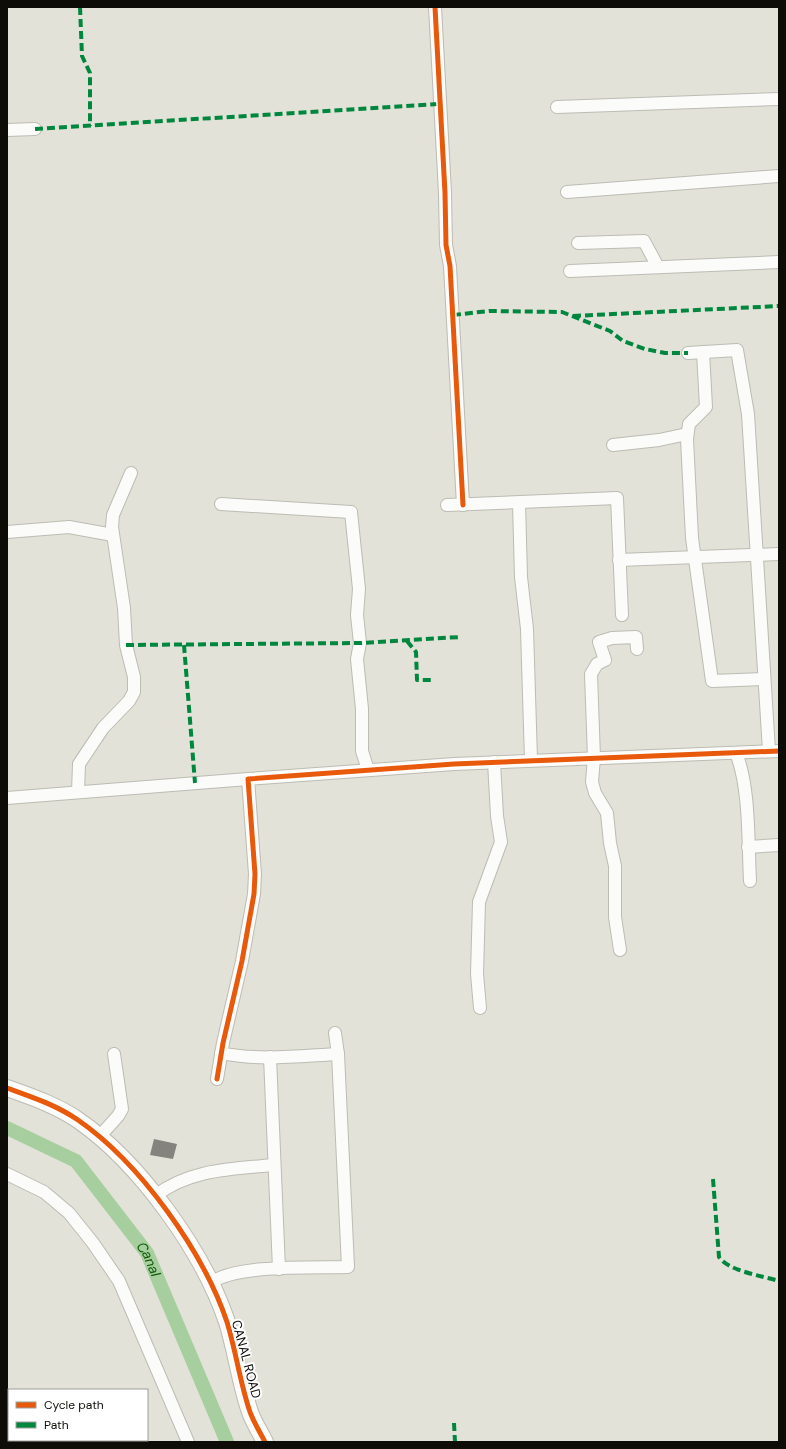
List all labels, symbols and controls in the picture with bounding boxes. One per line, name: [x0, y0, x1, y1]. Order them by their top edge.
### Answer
water label: Canal: [133, 1238, 165, 1280]
street label: CANAL ROAD: [228, 1318, 265, 1400]
legend: [8, 1389, 148, 1441]
text: Cycle path: [44, 1397, 104, 1413]
text: Path: [44, 1417, 69, 1433]

